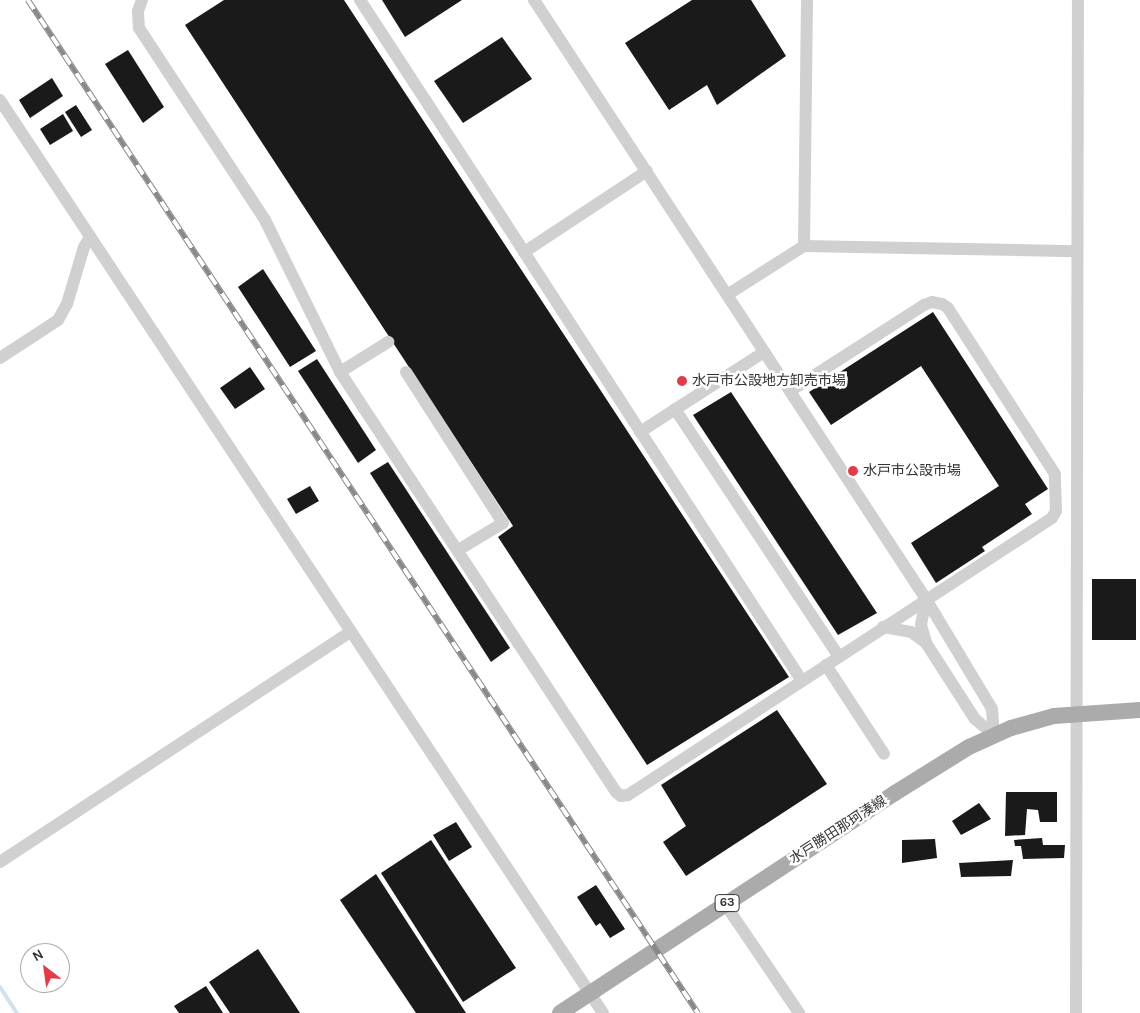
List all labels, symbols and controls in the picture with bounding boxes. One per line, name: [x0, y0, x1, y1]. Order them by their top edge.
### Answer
place label: 水戸市公設地方卸売市場: [692, 373, 846, 389]
marker: 水戸市公設地方卸売市場: [676, 375, 688, 387]
place label: 水戸市公設市場: [863, 463, 961, 479]
marker: 水戸市公設市場: [847, 465, 859, 477]
street label: 水戸勝田那珂湊線: [786, 792, 890, 868]
road number: 63: [714, 894, 740, 912]
north arrow: [20, 943, 70, 993]
text: N: [29, 946, 46, 965]

